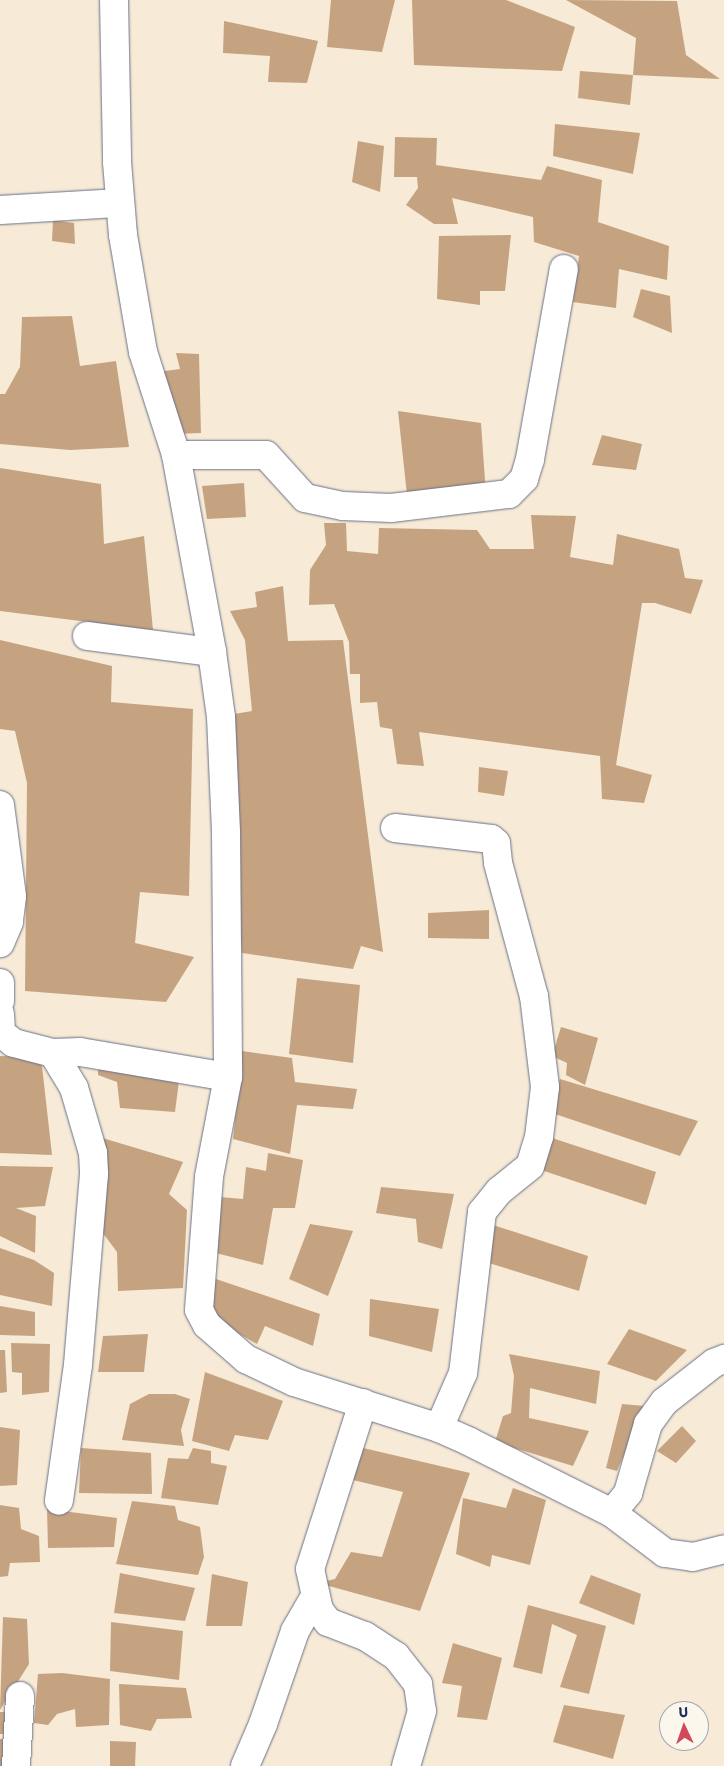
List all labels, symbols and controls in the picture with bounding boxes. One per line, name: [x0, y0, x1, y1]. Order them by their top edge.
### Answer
north arrow: [659, 1701, 709, 1751]
text: U: [678, 1703, 689, 1721]

